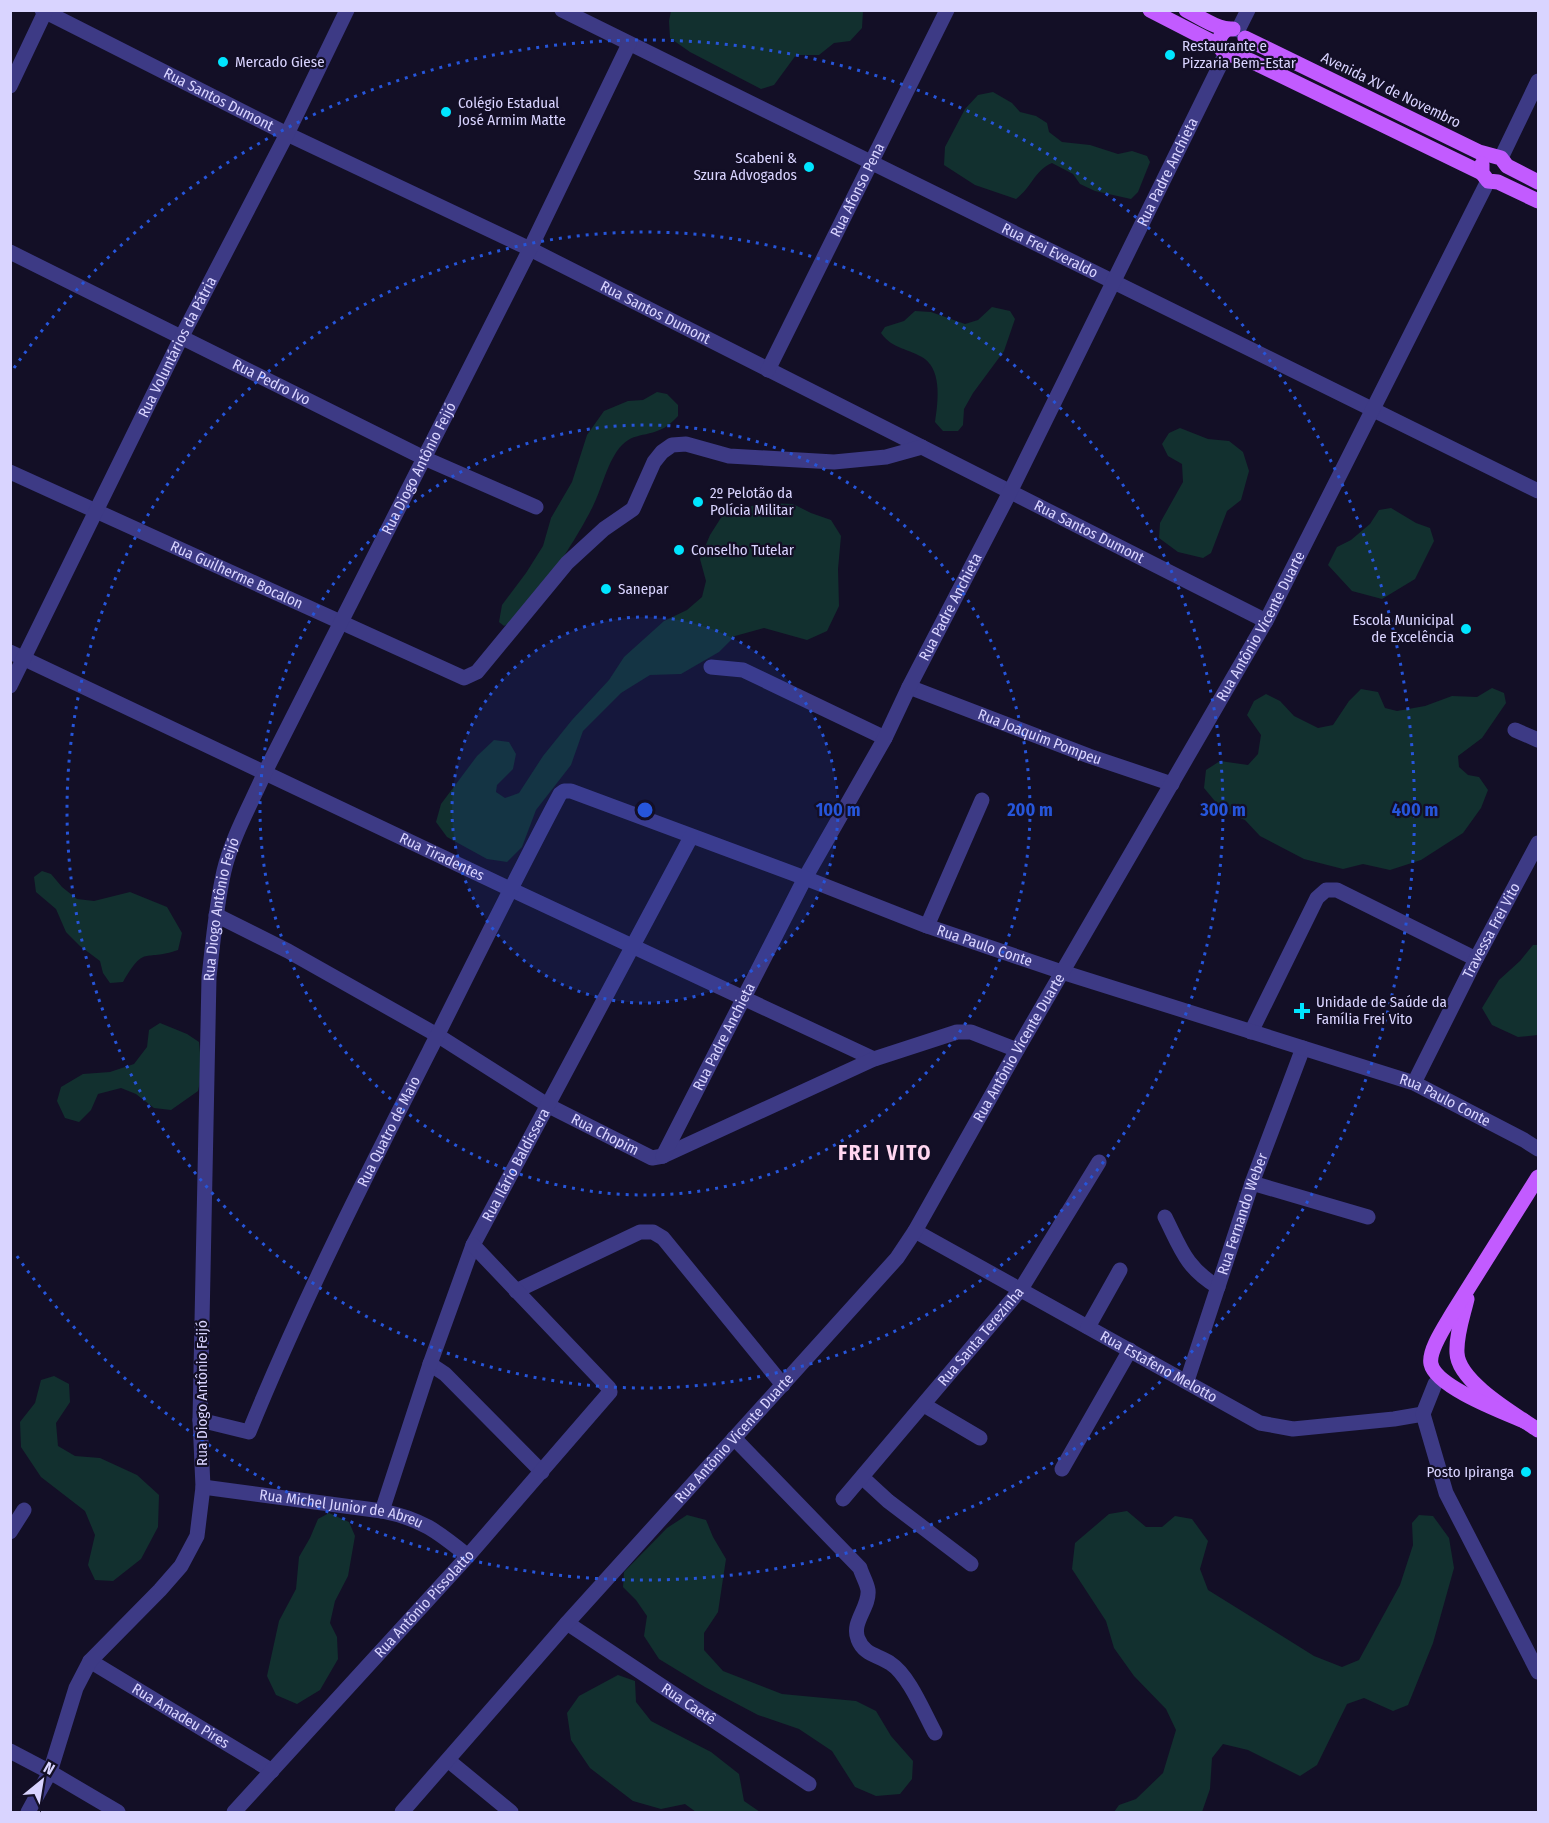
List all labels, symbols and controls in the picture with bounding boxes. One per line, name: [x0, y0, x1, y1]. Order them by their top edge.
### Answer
place label: Restaurante e Pizzaria Bem-Estar: [1182, 37, 1297, 72]
marker: Restaurante e Pizzaria Bem-Estar: [1163, 48, 1177, 62]
street label: Avenida XV de Novembro: [1318, 48, 1464, 132]
place label: Mercado Giese: [235, 53, 325, 71]
marker: Mercado Giese: [216, 55, 230, 69]
street label: Rua Santos Dumont: [161, 64, 277, 135]
place label: Colégio Estadual José Armim Matte: [458, 94, 566, 129]
marker: Colégio Estadual José Armim Matte: [439, 105, 453, 119]
street label: Rua Padre Anchieta: [1133, 115, 1202, 229]
street label: Rua Afonso Pena: [827, 140, 888, 240]
place label: Scabeni & Szura Advogados: [694, 149, 797, 184]
marker: Scabeni & Szura Advogados: [802, 160, 816, 174]
street label: Rua Frei Everaldo: [999, 219, 1101, 282]
street label: Rua Voluntários da Pátria: [134, 273, 220, 421]
street label: Rua Santos Dumont: [597, 277, 714, 348]
street label: Rua Pedro Ivo: [230, 355, 313, 409]
street label: Rua Diogo Antônio Feijó: [378, 399, 460, 537]
place label: 2º Pelotão da Polícia Militar: [710, 484, 794, 519]
marker: 2º Pelotão da Polícia Militar: [691, 495, 705, 509]
street label: Rua Santos Dumont: [1031, 496, 1147, 567]
street label: Rua Guilherme Bocalon: [168, 537, 306, 613]
place label: Conselho Tutelar: [691, 541, 795, 559]
marker: Conselho Tutelar: [672, 543, 686, 557]
street label: Rua Antônio Vicente Duarte: [1212, 548, 1309, 704]
street label: Rua Padre Anchieta: [915, 550, 986, 664]
place label: Sanepar: [618, 580, 669, 598]
marker: Sanepar: [599, 582, 613, 596]
place label: Escola Municipal de Excelência: [1352, 611, 1454, 646]
marker: Escola Municipal de Excelência: [1459, 622, 1473, 636]
street label: Rua Joaquim Pompeu: [975, 705, 1104, 769]
text: 100 m: [816, 799, 860, 821]
text: 200 m: [1006, 799, 1053, 821]
text: 300 m: [1199, 799, 1246, 821]
text: 400 m: [1392, 799, 1438, 821]
centre of rings: [635, 800, 655, 820]
street label: Rua Tiradentes: [397, 829, 487, 885]
street label: Rua Diogo Antônio Feijó: [200, 835, 243, 981]
street label: Travessa Frei Vito: [1459, 880, 1524, 981]
street label: Rua Paulo Conte: [934, 921, 1035, 970]
street label: Rua Antônio Vicente Duarte: [969, 970, 1068, 1125]
street label: Rua Padre Anchieta: [689, 980, 759, 1094]
place label: Unidade de Saúde da Família Frei Vito: [1316, 993, 1447, 1028]
marker: Unidade de Saúde da Família Frei Vito: [1293, 1002, 1311, 1020]
street label: Rua Paulo Conte: [1397, 1070, 1494, 1130]
street label: Rua Quatro de Maio: [353, 1073, 424, 1190]
street label: Rua Ilário Baldissera: [478, 1105, 553, 1225]
street label: Rua Chopim: [568, 1110, 642, 1159]
district label: FREI VITO: [838, 1140, 932, 1166]
street label: Rua Fernando Weber: [1213, 1150, 1272, 1277]
street label: Rua Santa Terezinha: [934, 1283, 1028, 1390]
street label: Rua Diogo Antônio Feijó: [193, 1320, 211, 1466]
street label: Rua Estafeno Melotto: [1097, 1327, 1221, 1406]
street label: Rua Antônio Vicente Duarte: [671, 1370, 797, 1507]
place label: Posto Ipiranga: [1426, 1463, 1514, 1481]
marker: Posto Ipiranga: [1519, 1465, 1533, 1479]
street label: Rua Michel Junior de Abreu: [258, 1486, 426, 1532]
street label: Rua Antônio Pissolatto: [371, 1546, 478, 1661]
street label: Rua Amadeu Pires: [129, 1679, 233, 1752]
street label: Rua Caetê: [658, 1679, 719, 1728]
north arrow: [12, 1751, 72, 1811]
text: N: [40, 1758, 58, 1779]

